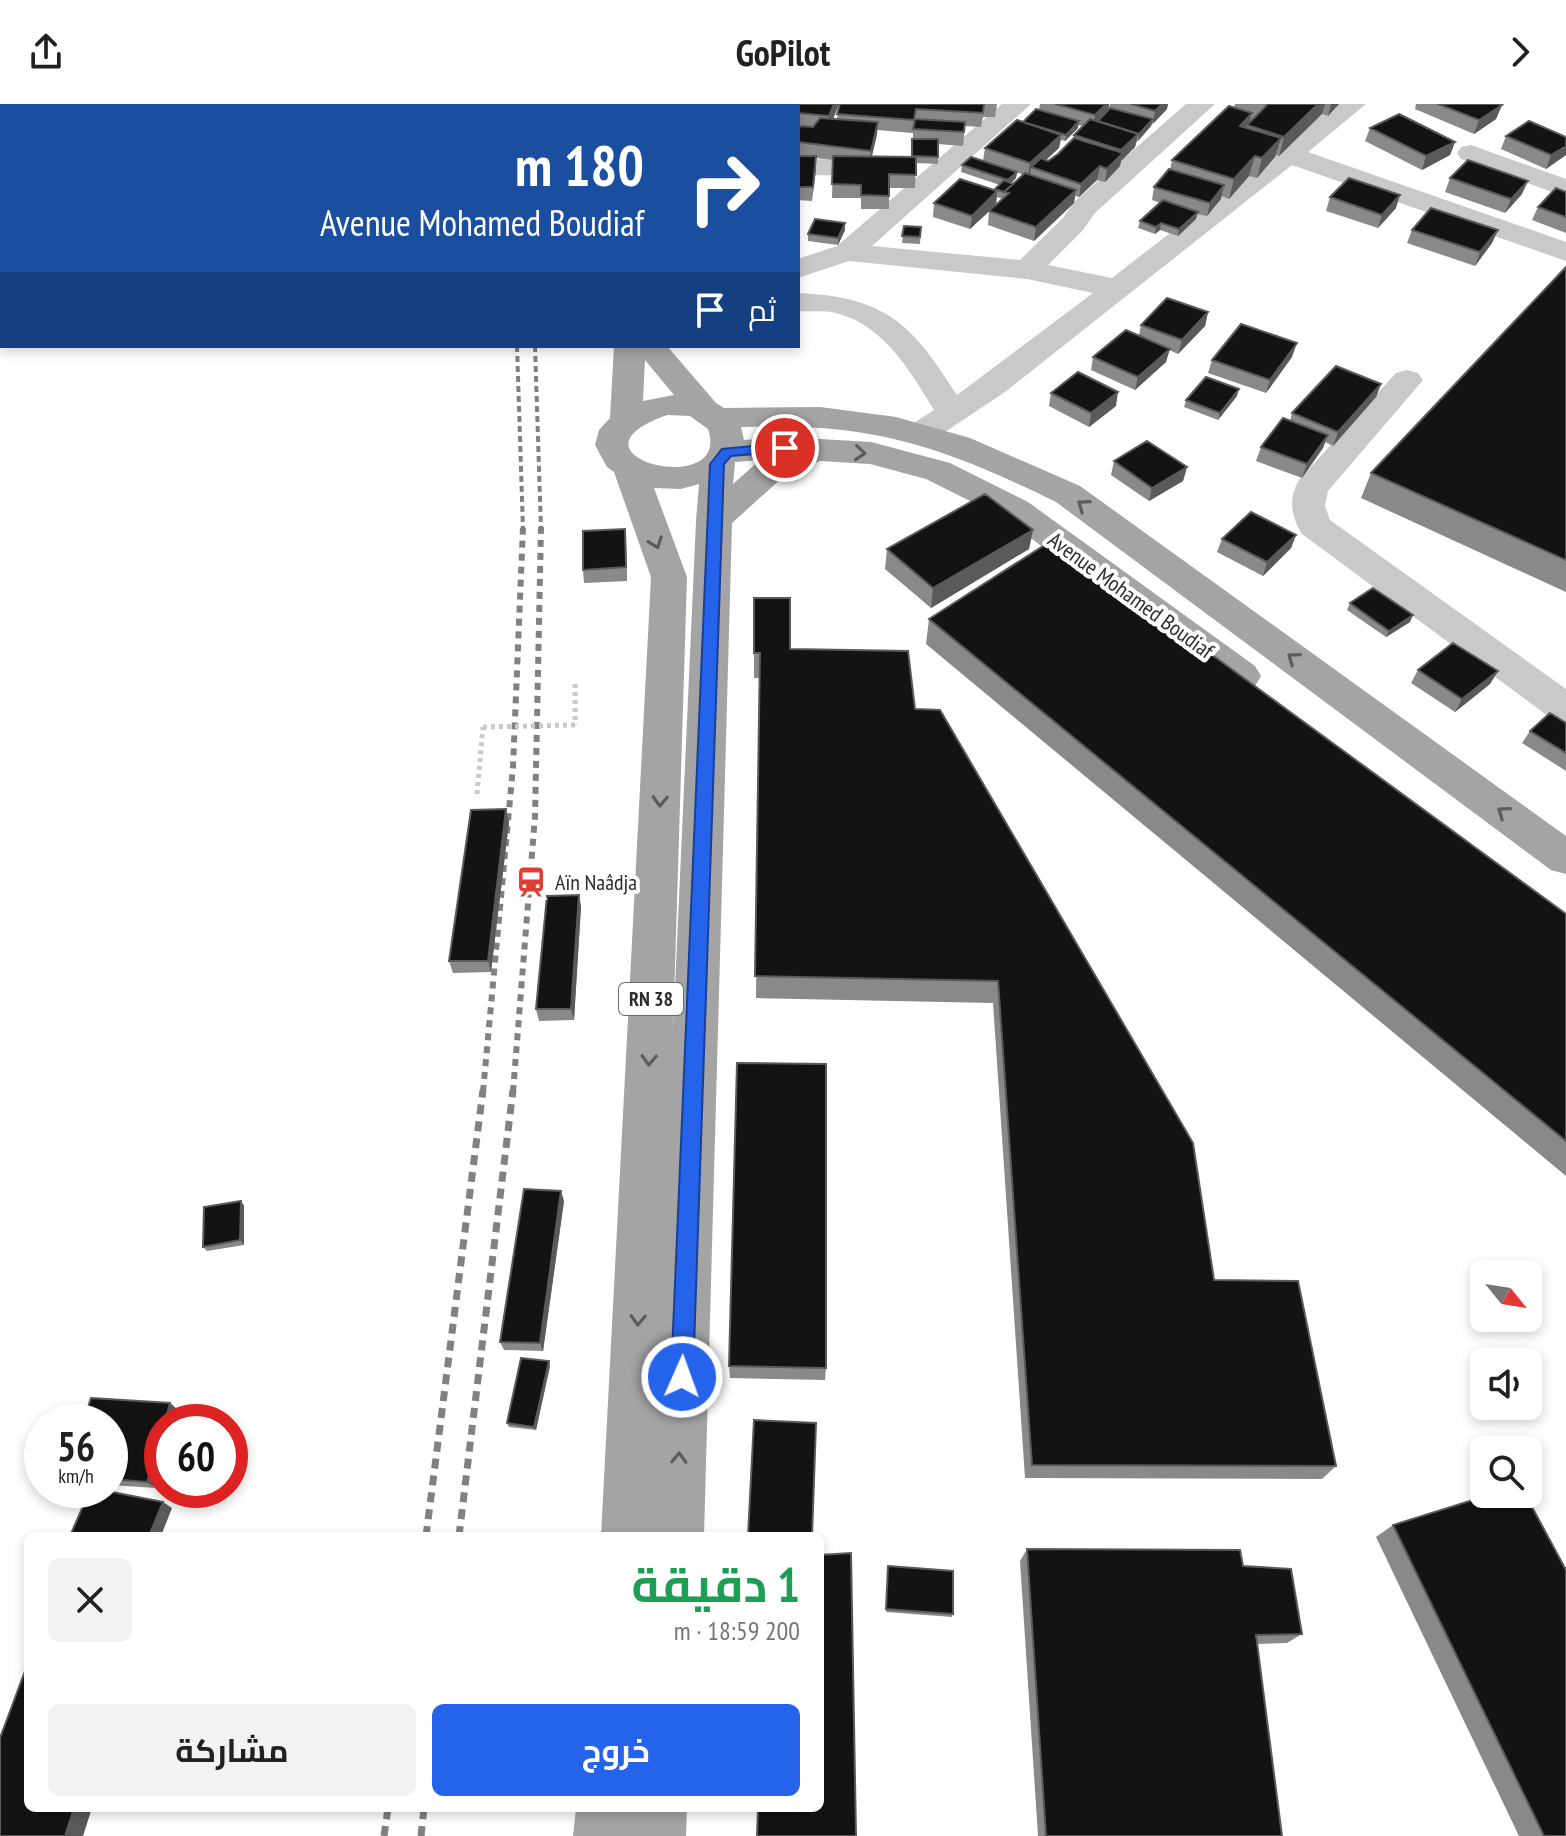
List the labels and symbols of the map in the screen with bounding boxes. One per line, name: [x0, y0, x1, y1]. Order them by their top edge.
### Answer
pin: [751, 414, 819, 482]
one-way arrow: [854, 444, 867, 461]
one-way arrow: [1078, 500, 1092, 515]
street label: Avenue Mohamed Boudiaf: [1043, 525, 1220, 665]
one-way arrow: [647, 535, 663, 549]
one-way arrow: [1287, 653, 1302, 668]
one-way arrow: [651, 795, 668, 808]
one-way arrow: [1497, 807, 1512, 821]
station icon: Aïn Naâdja: [514, 865, 548, 899]
place label: Aïn Naâdja: [555, 868, 637, 896]
road number: RN 38: [619, 983, 683, 1015]
one-way arrow: [640, 1054, 657, 1067]
north arrow: [1470, 1260, 1542, 1332]
one-way arrow: [630, 1314, 647, 1327]
position arrow: [640, 1335, 724, 1419]
speed limit sign: 60: [144, 1404, 248, 1508]
one-way arrow: [670, 1451, 687, 1464]

